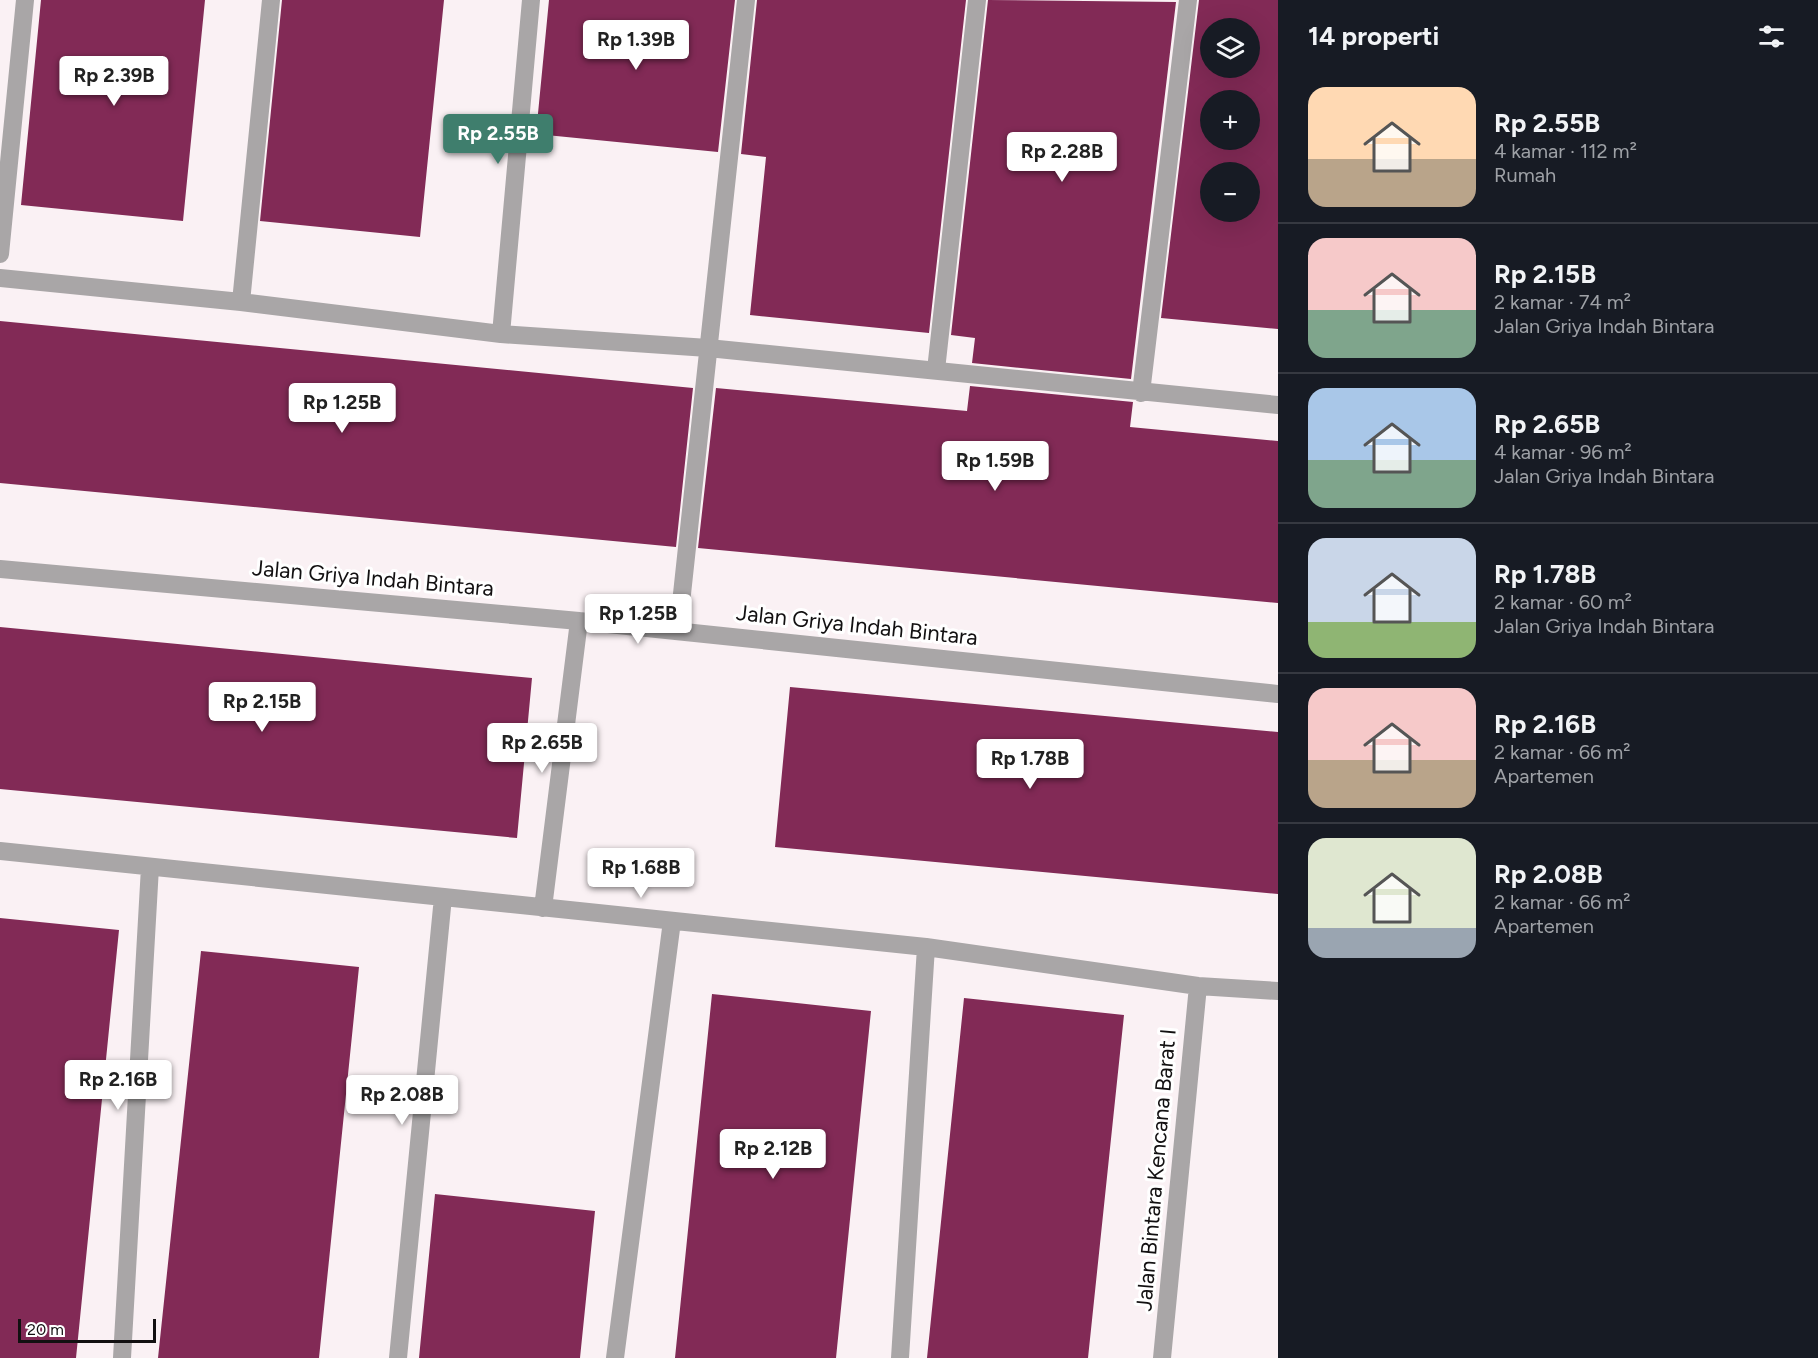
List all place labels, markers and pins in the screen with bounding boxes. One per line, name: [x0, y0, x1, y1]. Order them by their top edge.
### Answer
pin: Rp 1.39B: [574, 20, 698, 71]
pin: Rp 2.39B: [52, 56, 176, 107]
pin: Rp 2.55B: [436, 114, 560, 165]
pin: Rp 2.28B: [1000, 132, 1124, 183]
pin: Rp 1.25B: [280, 383, 404, 434]
pin: Rp 1.59B: [933, 441, 1057, 492]
pin: Rp 1.25B: [576, 594, 700, 645]
pin: Rp 2.15B: [200, 682, 324, 733]
pin: Rp 2.65B: [480, 723, 604, 774]
pin: Rp 1.78B: [968, 739, 1092, 790]
pin: Rp 1.68B: [579, 848, 703, 899]
pin: Rp 2.16B: [56, 1060, 180, 1111]
pin: Rp 2.08B: [340, 1075, 464, 1126]
pin: Rp 2.12B: [711, 1129, 835, 1180]

